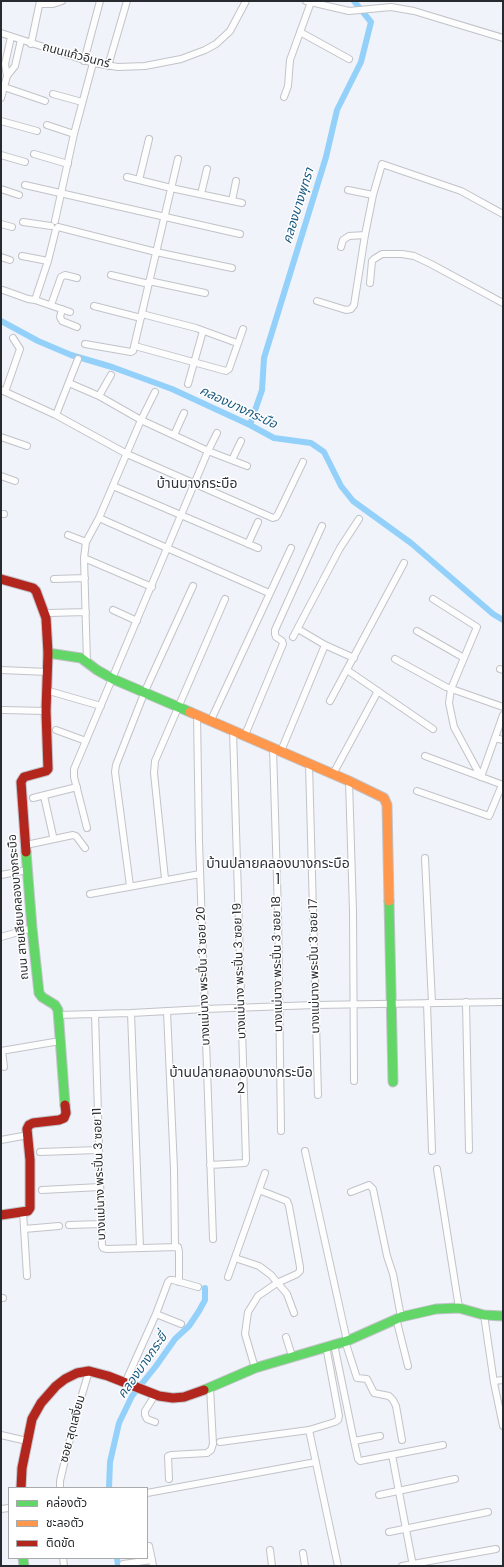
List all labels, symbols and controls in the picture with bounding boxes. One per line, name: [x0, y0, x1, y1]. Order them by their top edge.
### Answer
street label: ถนนแก้วอินทร์: [41, 40, 111, 72]
water label: คลองบางพุทรา: [280, 166, 318, 246]
water label: คลองบางกระบือ: [197, 383, 279, 433]
district label: บ้านบางกระบือ: [157, 476, 237, 492]
street label: ถนน สายเลียบคลองบางกระบือ: [5, 834, 33, 980]
district label: บ้านปลายคลองบางกระบือ 1: [206, 856, 350, 888]
street label: บางแม่นาง พระปิ่น 3 ซอย 18: [270, 896, 286, 1032]
street label: บางแม่นาง พระปิ่น 3 ซอย 17: [307, 898, 323, 1034]
street label: บางแม่นาง พระปิ่น 3 ซอย 19: [230, 903, 250, 1039]
street label: บางแม่นาง พระปิ่น 3 ซอย 20: [194, 906, 214, 1046]
district label: บ้านปลายคลองบางกระบือ 2: [169, 1065, 313, 1098]
street label: บางแม่นาง พระปิ่น 3 ซอย 11: [90, 1108, 110, 1240]
water label: คลองบางกระยี่: [115, 1330, 171, 1402]
street label: ซอย สุดเสงี่ยม: [57, 1394, 89, 1464]
legend: [8, 1487, 148, 1559]
text: คล่องตัว: [46, 1494, 87, 1511]
text: ชะลอตัว: [46, 1514, 84, 1531]
text: ติดขัด: [46, 1534, 75, 1551]

